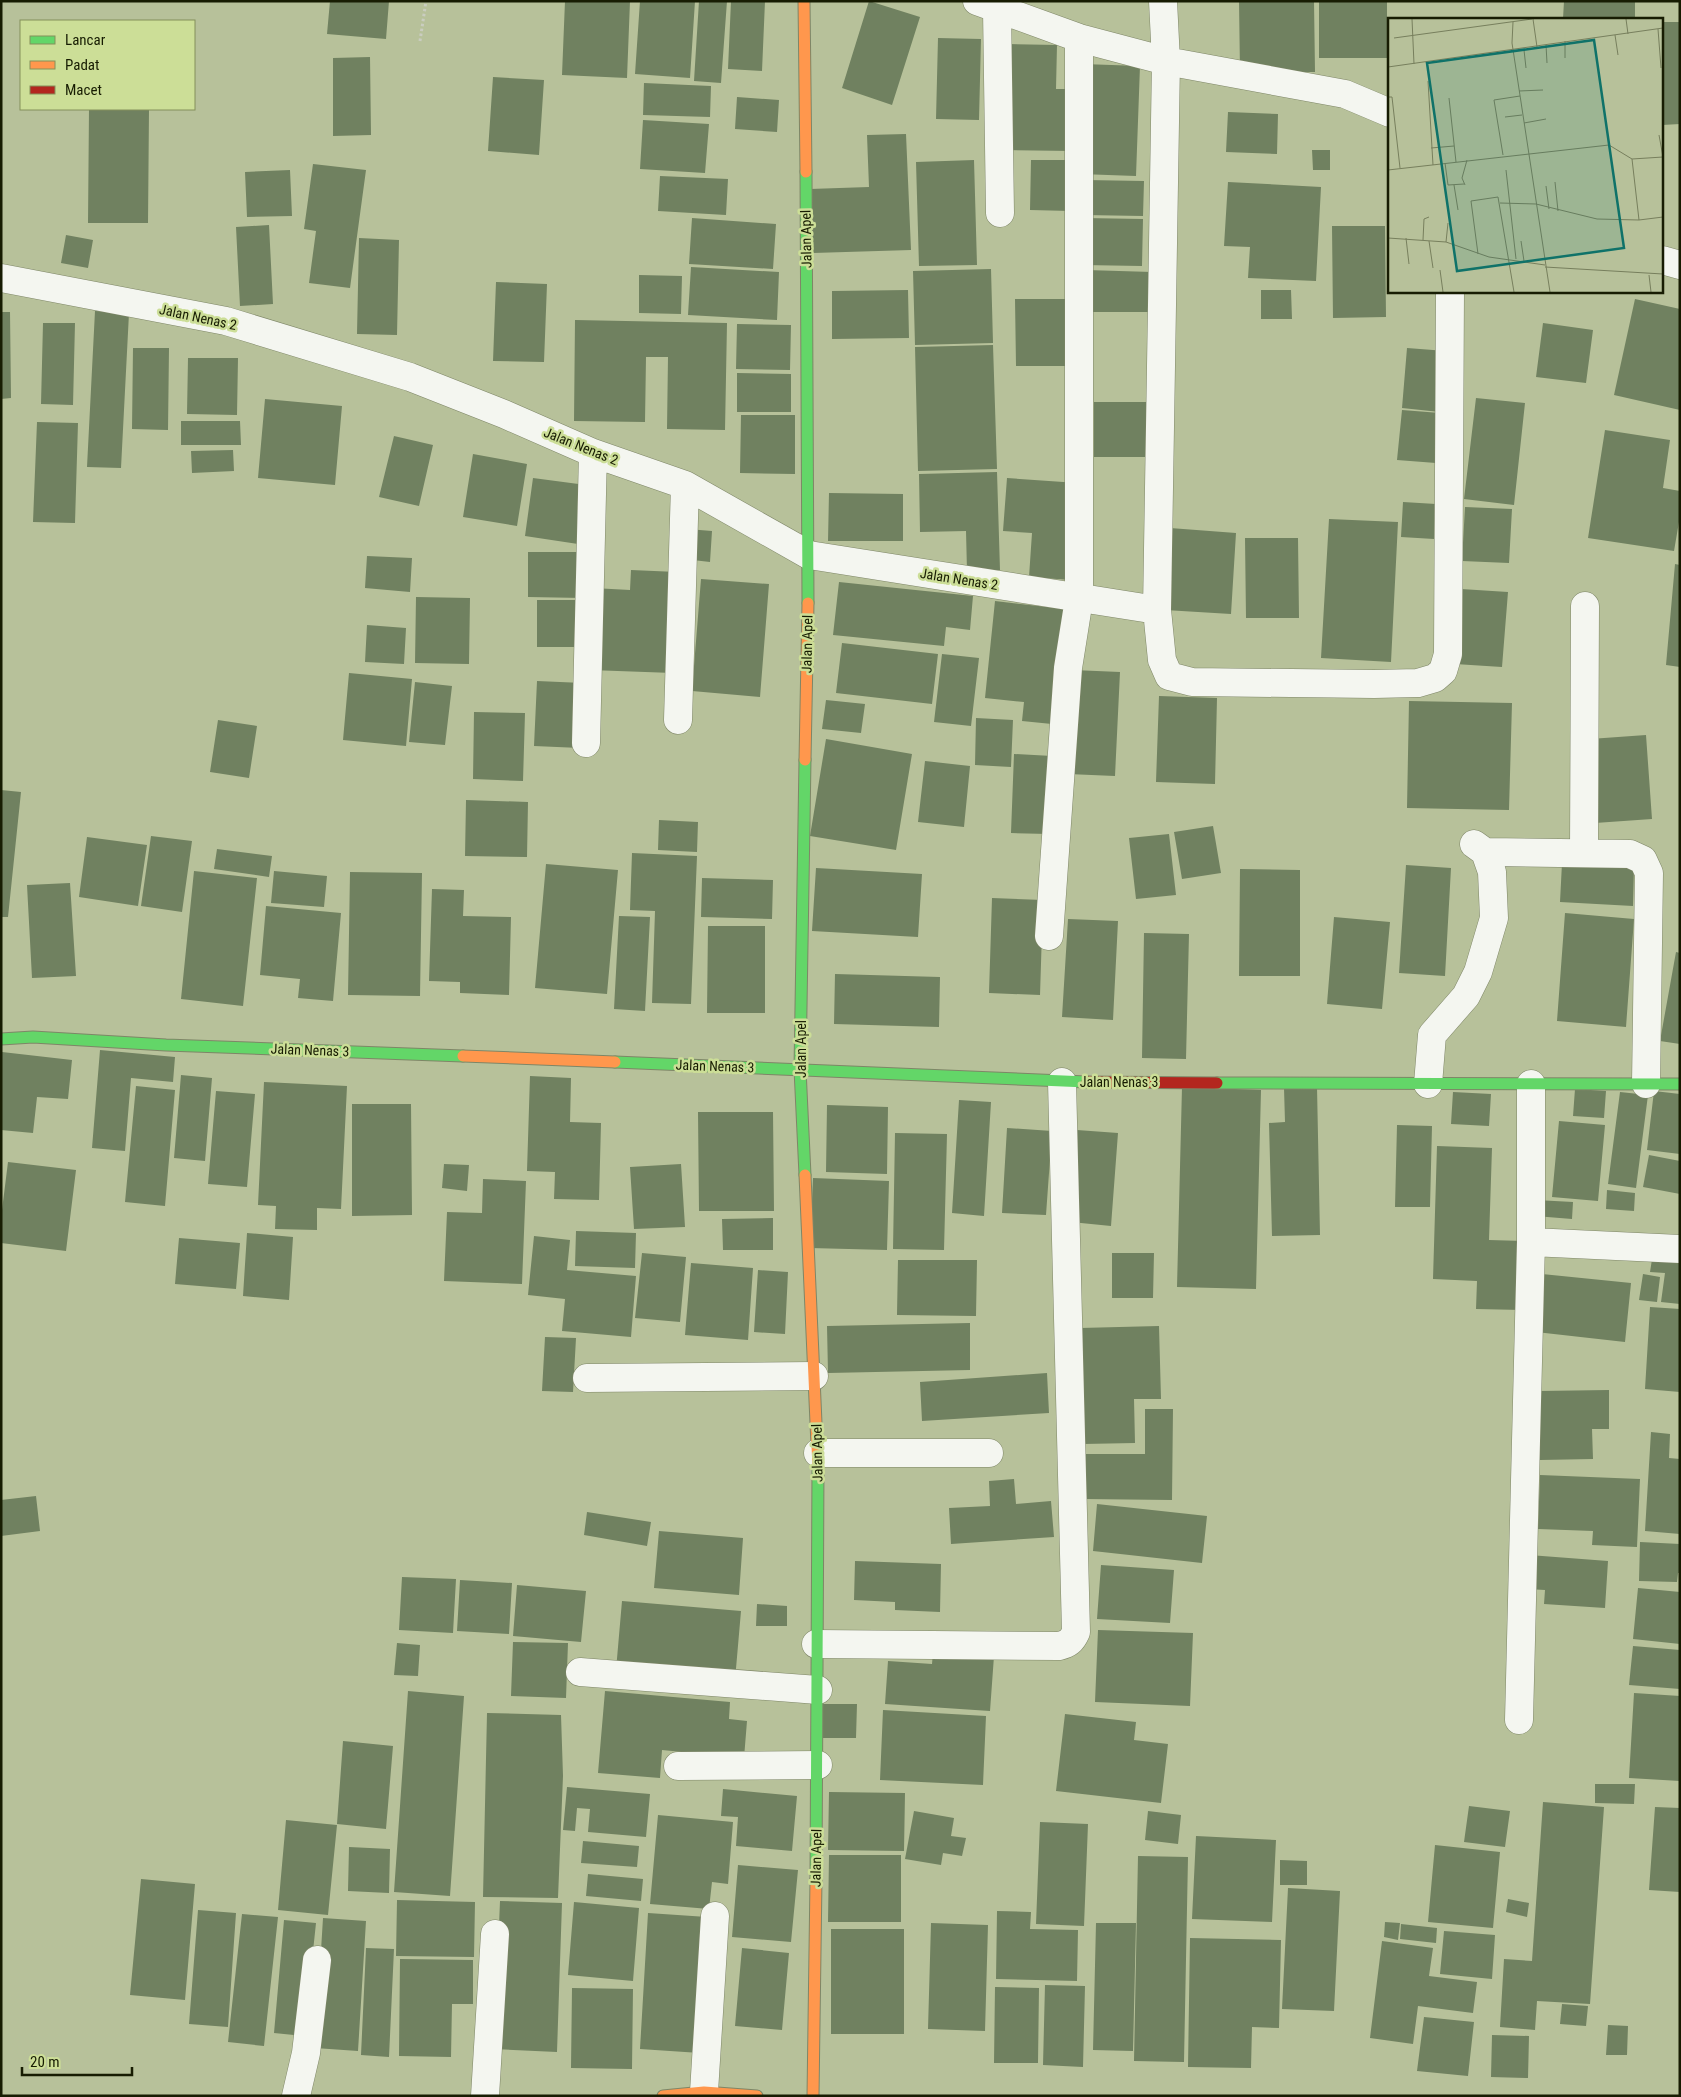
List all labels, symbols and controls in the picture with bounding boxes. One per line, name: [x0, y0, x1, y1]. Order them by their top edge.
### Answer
inset map: [1388, 18, 1664, 292]
legend: [20, 20, 195, 110]
text: Lancar: [65, 31, 106, 49]
text: Padat: [65, 56, 99, 74]
text: Macet: [65, 81, 102, 99]
street label: Jalan Apel: [797, 210, 815, 268]
street label: Jalan Nenas 2: [158, 301, 238, 333]
street label: Jalan Nenas 2: [542, 424, 621, 468]
street label: Jalan Nenas 2: [919, 565, 999, 593]
street label: Jalan Apel: [798, 615, 816, 673]
street label: Jalan Apel: [793, 1020, 809, 1078]
street label: Jalan Nenas 3: [270, 1041, 350, 1059]
street label: Jalan Nenas 3: [675, 1057, 755, 1075]
street label: Jalan Nenas 3: [1080, 1074, 1158, 1090]
street label: Jalan Apel: [808, 1424, 826, 1482]
street label: Jalan Apel: [807, 1829, 825, 1887]
scale bar: [22, 2044, 132, 2076]
text: 20 m: [30, 2053, 60, 2071]

